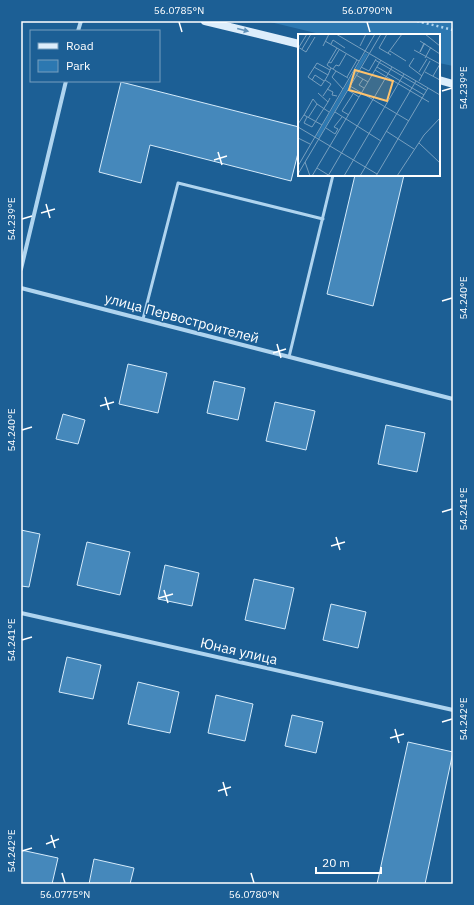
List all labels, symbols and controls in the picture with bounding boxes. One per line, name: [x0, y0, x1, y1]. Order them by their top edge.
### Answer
text: 56.0785°N: [154, 4, 204, 17]
text: 56.0790°N: [342, 4, 392, 17]
one-way arrow: [237, 28, 249, 34]
legend: [30, 30, 160, 82]
inset map: [298, 34, 440, 176]
text: Road: [66, 38, 94, 53]
text: Park: [66, 58, 91, 73]
text: 54.239°E: [457, 66, 470, 110]
text: 54.239°E: [5, 197, 18, 241]
text: 54.240°E: [457, 276, 470, 320]
street label: улица Первостроителей: [103, 289, 261, 347]
text: 54.240°E: [5, 408, 18, 452]
text: 54.241°E: [457, 487, 470, 531]
text: 54.241°E: [5, 618, 18, 662]
street label: Юная улица: [199, 633, 280, 669]
text: 54.242°E: [457, 697, 470, 741]
text: 54.242°E: [5, 829, 18, 873]
scale bar: [316, 849, 381, 875]
text: 20 m: [322, 855, 350, 870]
text: 56.0775°N: [40, 888, 90, 901]
text: 56.0780°N: [229, 888, 279, 901]

